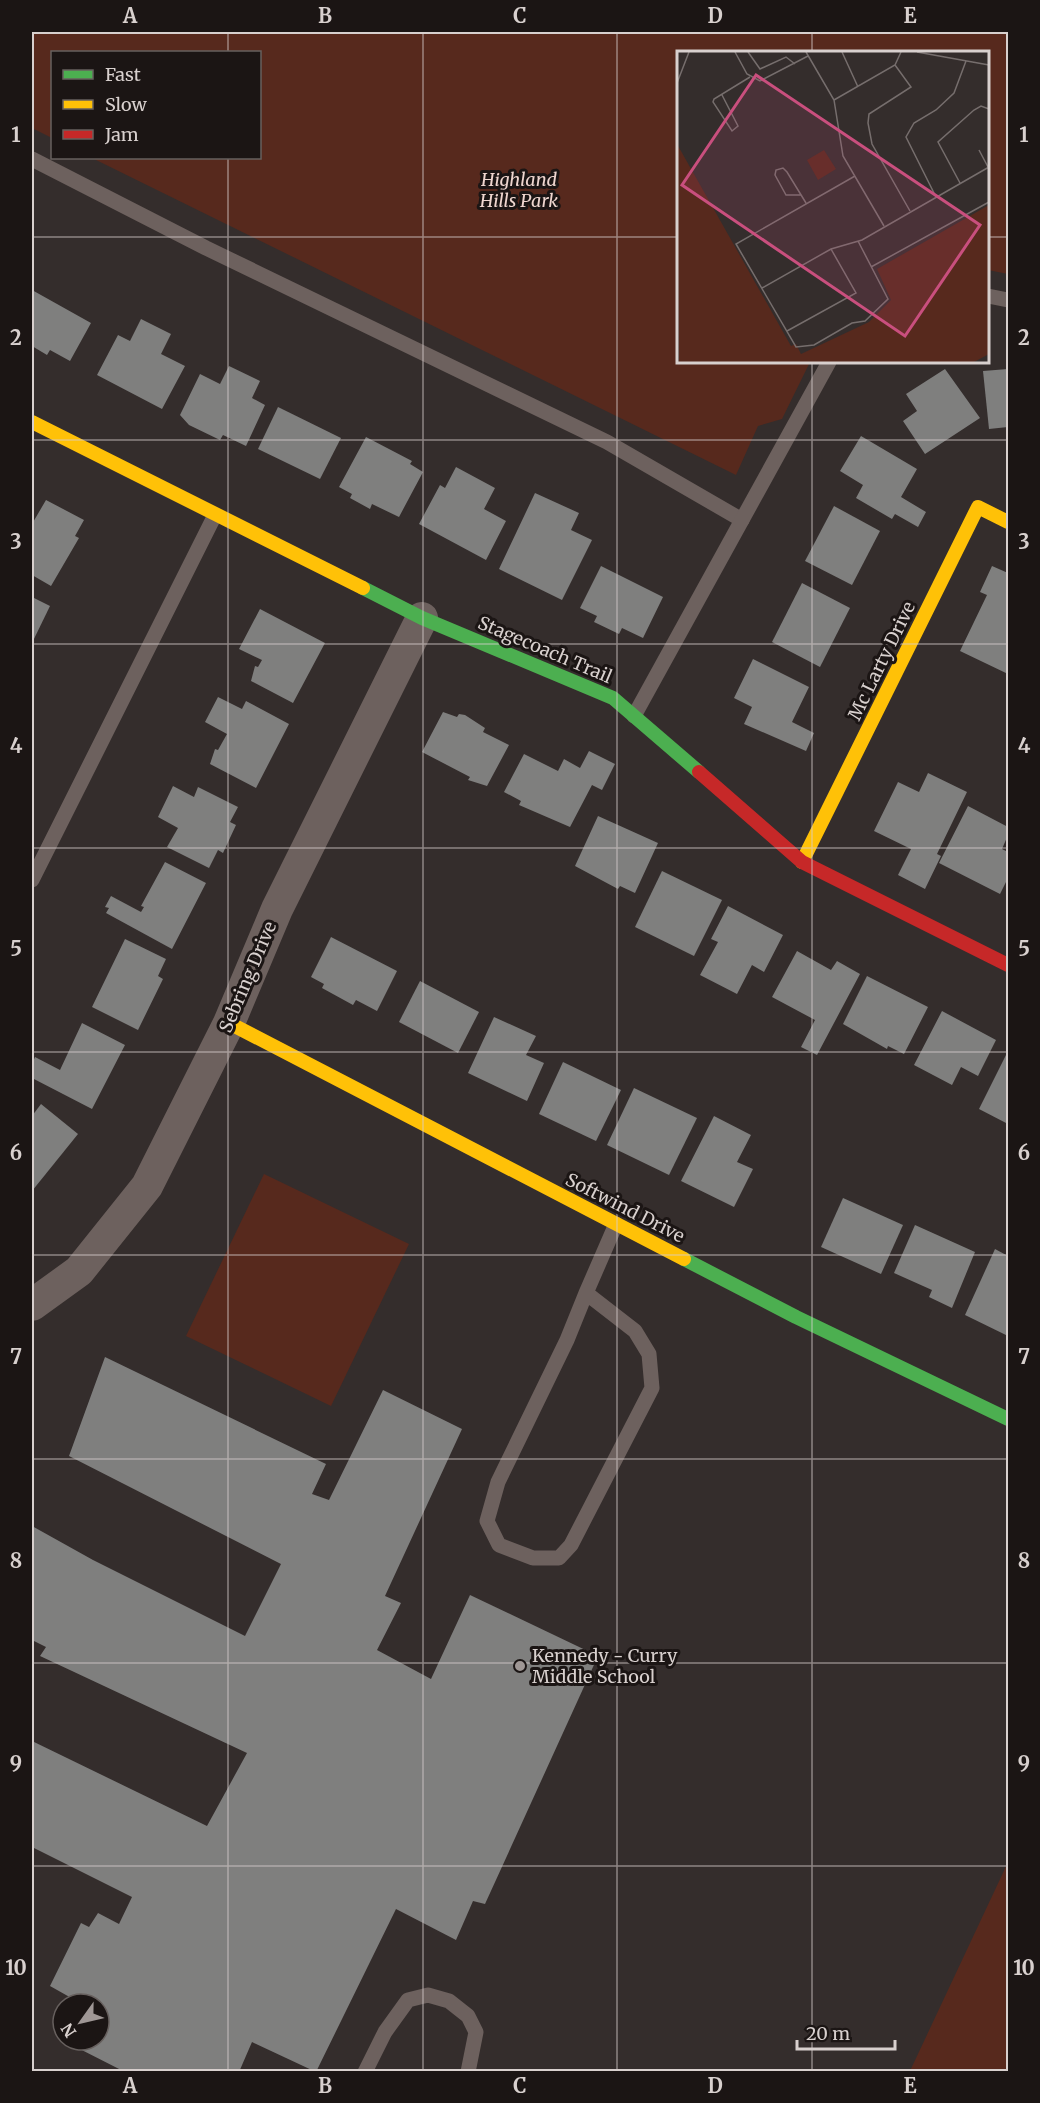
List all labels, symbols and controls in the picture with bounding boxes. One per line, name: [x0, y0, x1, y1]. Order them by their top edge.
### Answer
text: A: [122, 3, 138, 28]
text: B: [318, 3, 332, 28]
text: C: [513, 3, 527, 28]
text: D: [707, 3, 723, 28]
text: E: [903, 3, 917, 28]
legend: [51, 51, 261, 159]
inset map: [677, 51, 989, 363]
text: Fast: [105, 63, 141, 86]
text: Slow: [105, 93, 148, 116]
text: 1: [11, 122, 21, 147]
text: 1: [1019, 122, 1029, 147]
text: Jam: [104, 123, 139, 146]
park label: Highland Hills Park: [479, 168, 558, 212]
text: 2: [10, 325, 22, 350]
text: 2: [1018, 325, 1030, 350]
text: 3: [10, 529, 22, 554]
text: 3: [1018, 529, 1030, 554]
street label: Mc Larty Drive: [843, 598, 920, 724]
street label: Stagecoach Trail: [475, 611, 616, 688]
text: 4: [10, 733, 23, 758]
text: 4: [1018, 733, 1031, 758]
street label: Sebring Drive: [214, 918, 281, 1036]
text: 5: [10, 936, 22, 961]
text: 5: [1018, 936, 1030, 961]
text: 6: [10, 1140, 22, 1165]
text: 6: [1018, 1140, 1030, 1165]
street label: Softwind Drive: [562, 1168, 689, 1247]
text: 7: [10, 1344, 22, 1369]
text: 7: [1018, 1344, 1030, 1369]
text: 8: [10, 1548, 22, 1573]
text: 8: [1018, 1548, 1030, 1573]
place label: Kennedy - Curry Middle School: [532, 1644, 678, 1688]
marker: Kennedy - Curry Middle School: [513, 1659, 527, 1673]
text: 9: [10, 1751, 22, 1776]
text: 9: [1018, 1751, 1030, 1776]
text: 10: [5, 1955, 27, 1980]
text: 10: [1013, 1955, 1035, 1980]
north arrow: [51, 1992, 111, 2052]
scale bar: [797, 2013, 894, 2051]
text: N: [57, 2019, 80, 2041]
text: 20 m: [806, 2022, 850, 2045]
text: A: [122, 2073, 138, 2098]
text: B: [318, 2073, 332, 2098]
text: C: [513, 2073, 527, 2098]
text: D: [707, 2073, 723, 2098]
text: E: [903, 2073, 917, 2098]

